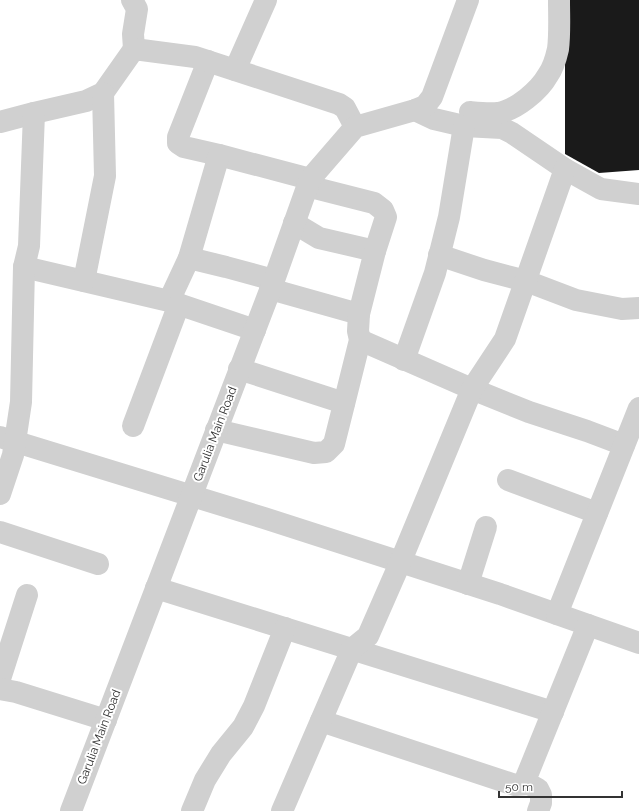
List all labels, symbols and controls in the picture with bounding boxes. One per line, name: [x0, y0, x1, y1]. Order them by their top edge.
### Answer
street label: Garulia Main Road: [190, 385, 240, 483]
street label: Garulia Main Road: [74, 688, 124, 786]
scale bar: [499, 773, 622, 799]
text: 50 m: [505, 780, 533, 794]

